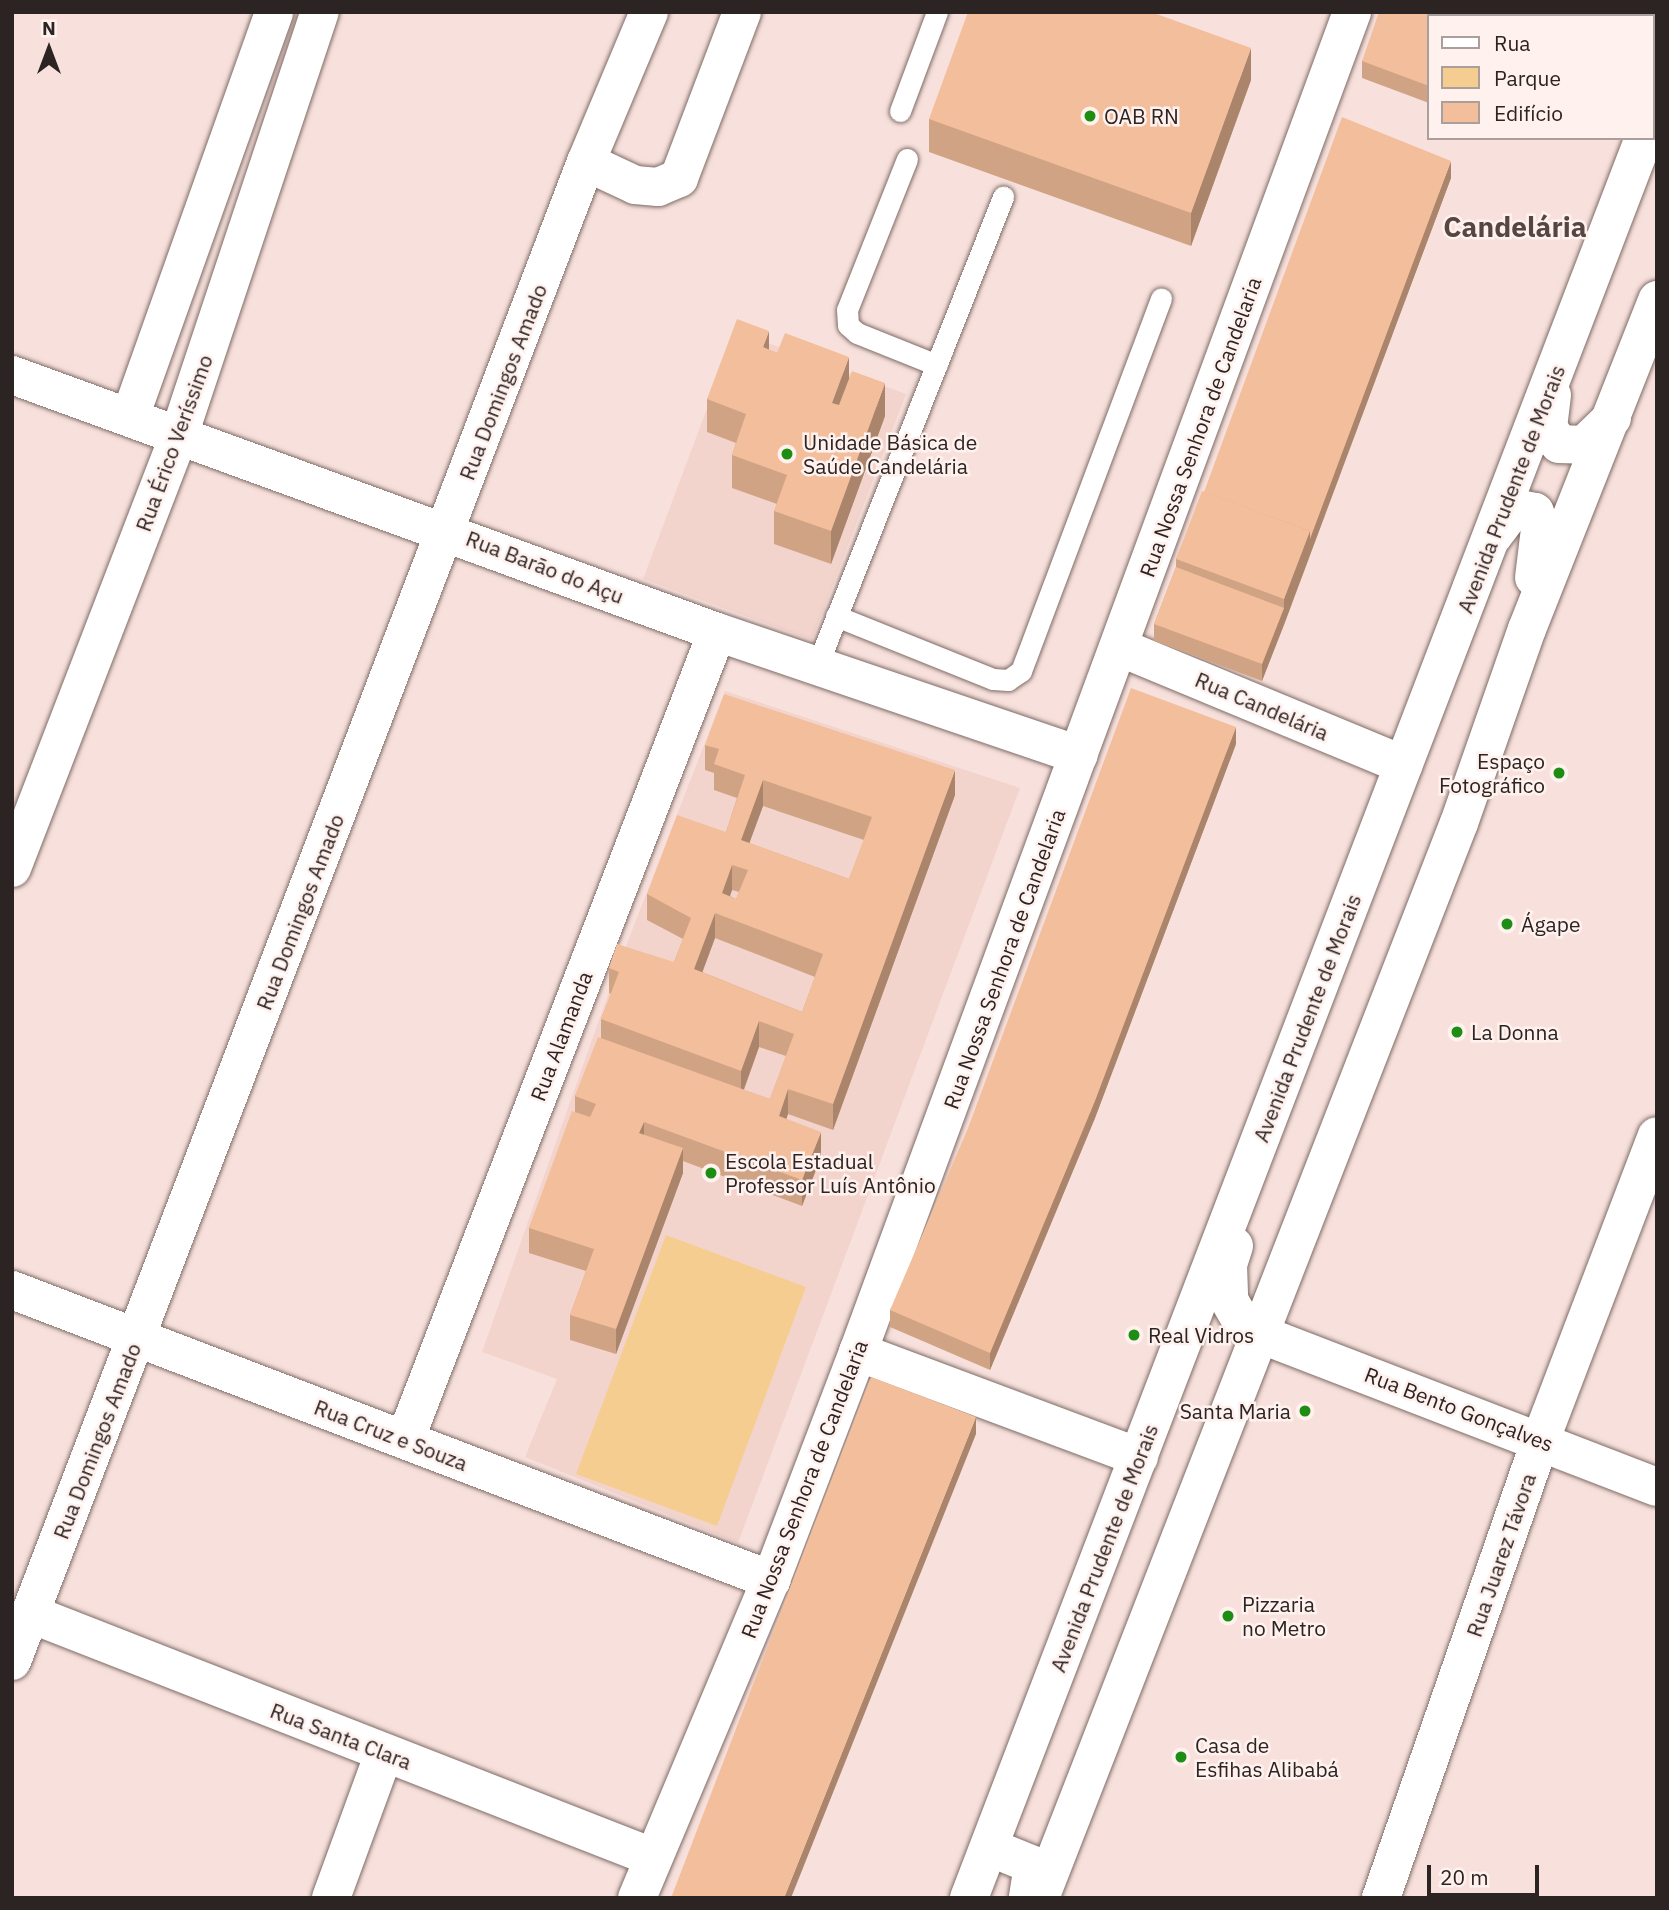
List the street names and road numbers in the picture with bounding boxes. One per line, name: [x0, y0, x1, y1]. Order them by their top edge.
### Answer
street label: Rua Nossa Senhora de Candelaria: [1134, 274, 1266, 580]
street label: Rua Domingos Amado: [454, 281, 552, 483]
street label: Rua Érico Veríssimo: [130, 351, 218, 535]
street label: Avenida Prudente de Morais: [1452, 361, 1570, 617]
street label: Rua Barão do Açu: [463, 525, 627, 609]
street label: Rua Candelária: [1191, 667, 1333, 745]
street label: Rua Nossa Senhora de Candelaria: [938, 806, 1070, 1112]
street label: Rua Domingos Amado: [251, 811, 349, 1013]
street label: Avenida Prudente de Morais: [1248, 890, 1366, 1146]
street label: Rua Alamanda: [525, 968, 597, 1104]
street label: Rua Nossa Senhora de Candelaria: [735, 1336, 873, 1642]
street label: Rua Domingos Amado: [48, 1340, 146, 1542]
street label: Rua Bento Gonçalves: [1361, 1361, 1557, 1457]
street label: Rua Cruz e Souza: [311, 1394, 471, 1476]
street label: Avenida Prudente de Morais: [1045, 1420, 1163, 1676]
street label: Rua Juarez Távora: [1461, 1470, 1541, 1640]
street label: Rua Santa Clara: [267, 1697, 415, 1775]

